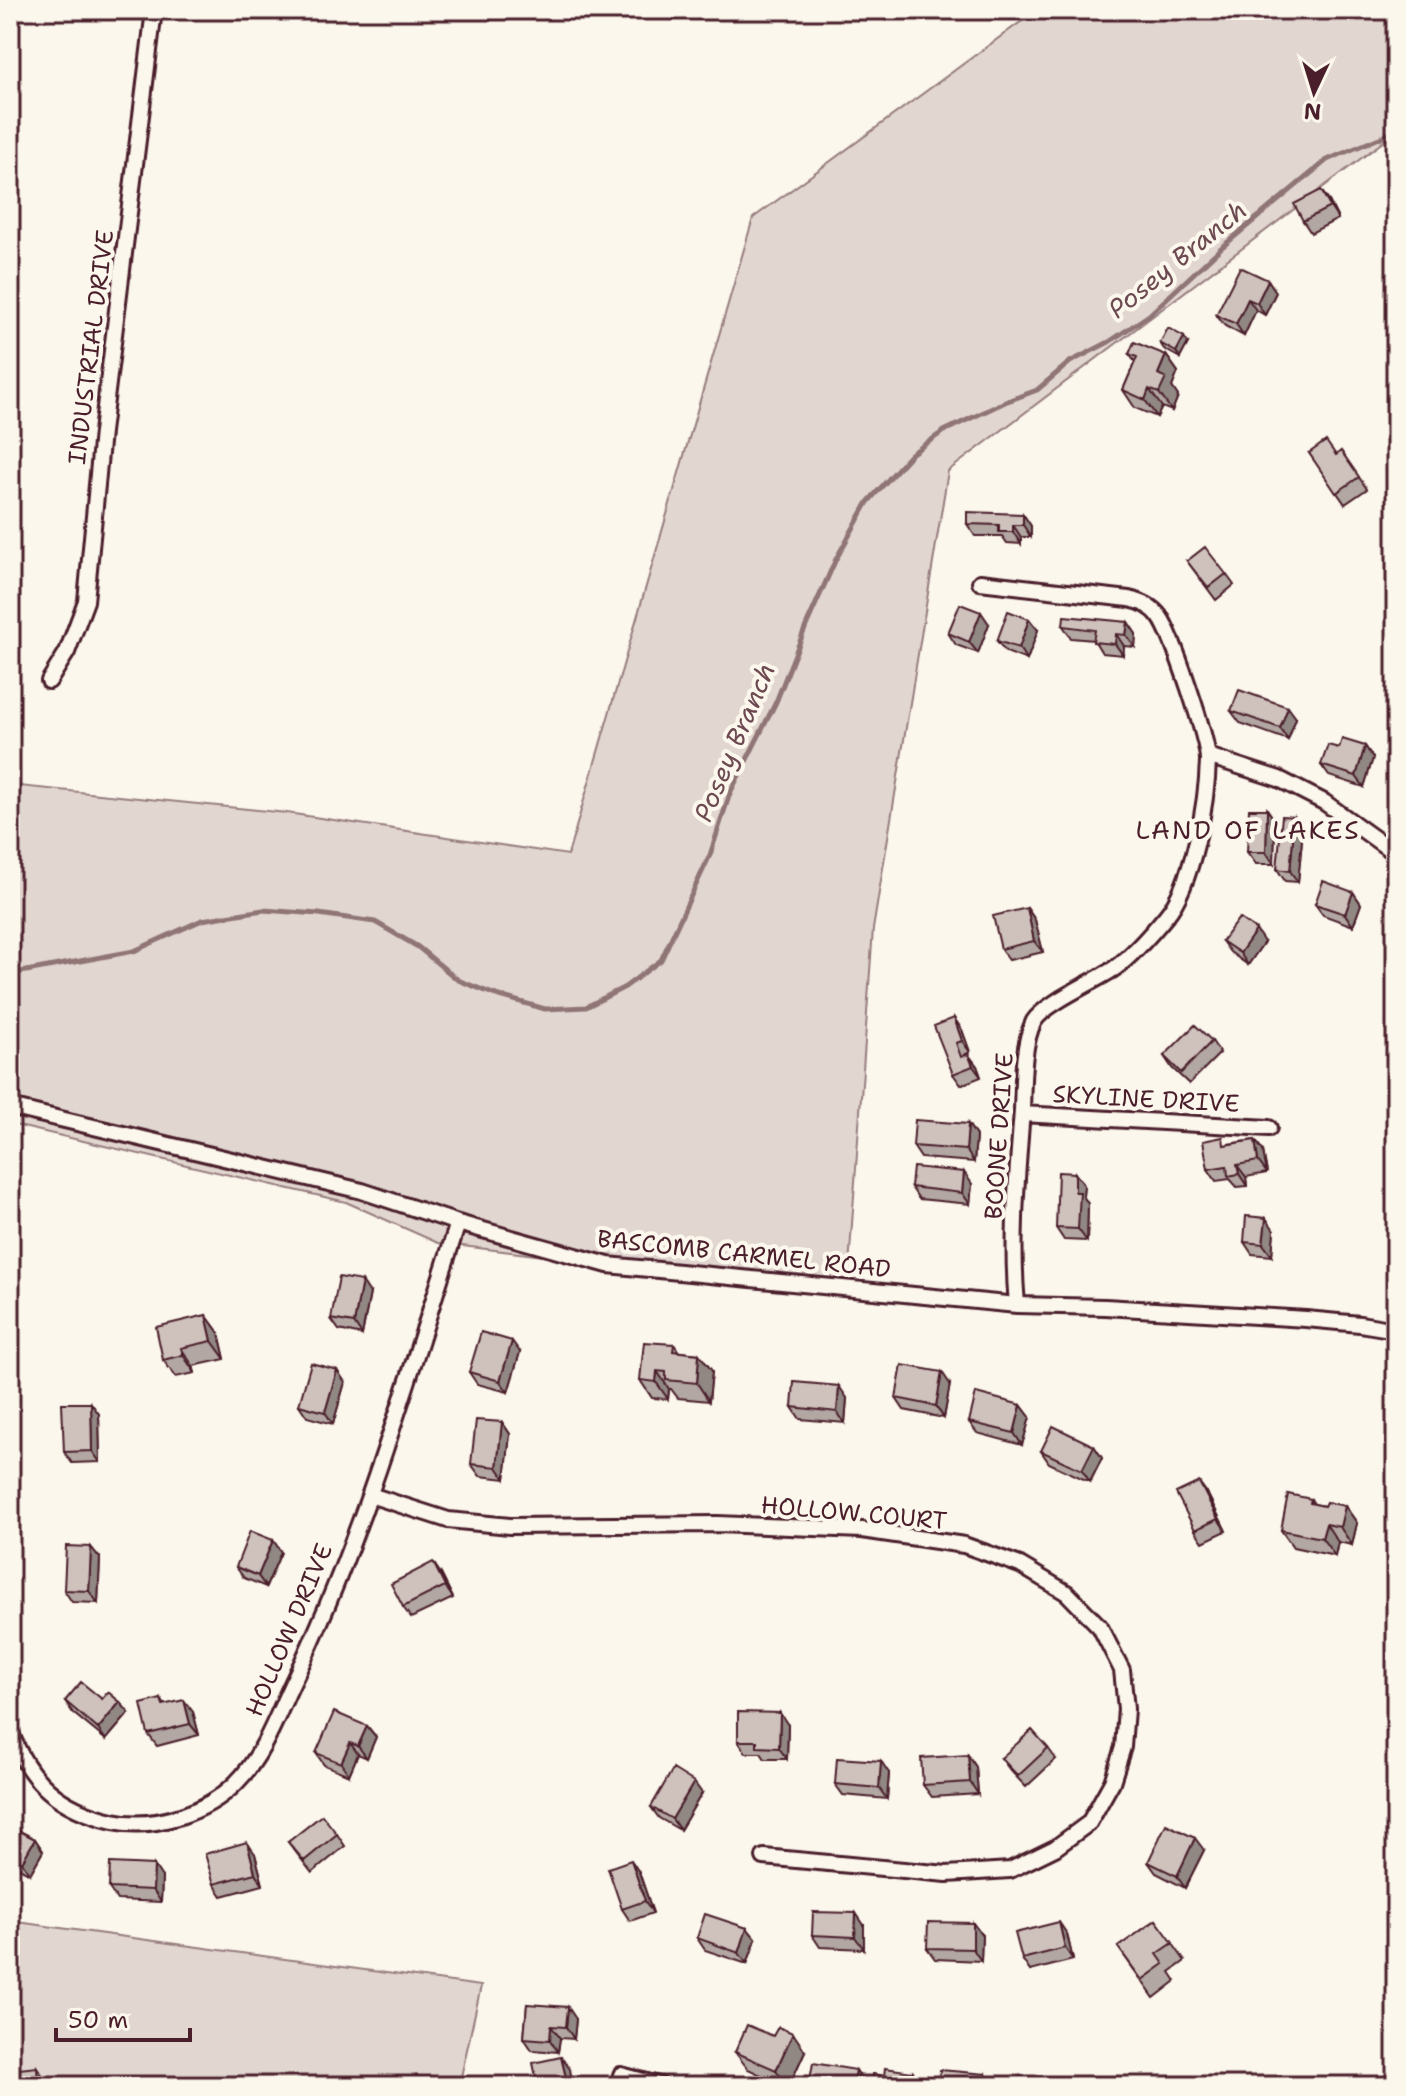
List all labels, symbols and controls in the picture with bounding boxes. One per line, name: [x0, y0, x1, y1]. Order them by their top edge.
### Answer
north arrow: [1274, 52, 1354, 132]
text: N: [1303, 96, 1322, 127]
water label: Posey Branch: [1100, 192, 1254, 326]
street label: INDUSTRIAL DRIVE: [61, 228, 121, 466]
water label: Posey Branch: [685, 657, 783, 827]
district label: LAND OF LAKES: [1135, 812, 1361, 847]
street label: BOONE DRIVE: [977, 1052, 1021, 1220]
street label: SKYLINE DRIVE: [1052, 1078, 1240, 1120]
street label: BASCOMB CARMEL ROAD: [596, 1223, 892, 1285]
street label: HOLLOW COURT: [760, 1489, 949, 1537]
street label: HOLLOW DRIVE: [238, 1539, 340, 1721]
scale bar: [56, 1992, 190, 2042]
text: 50 m: [68, 2004, 128, 2036]

